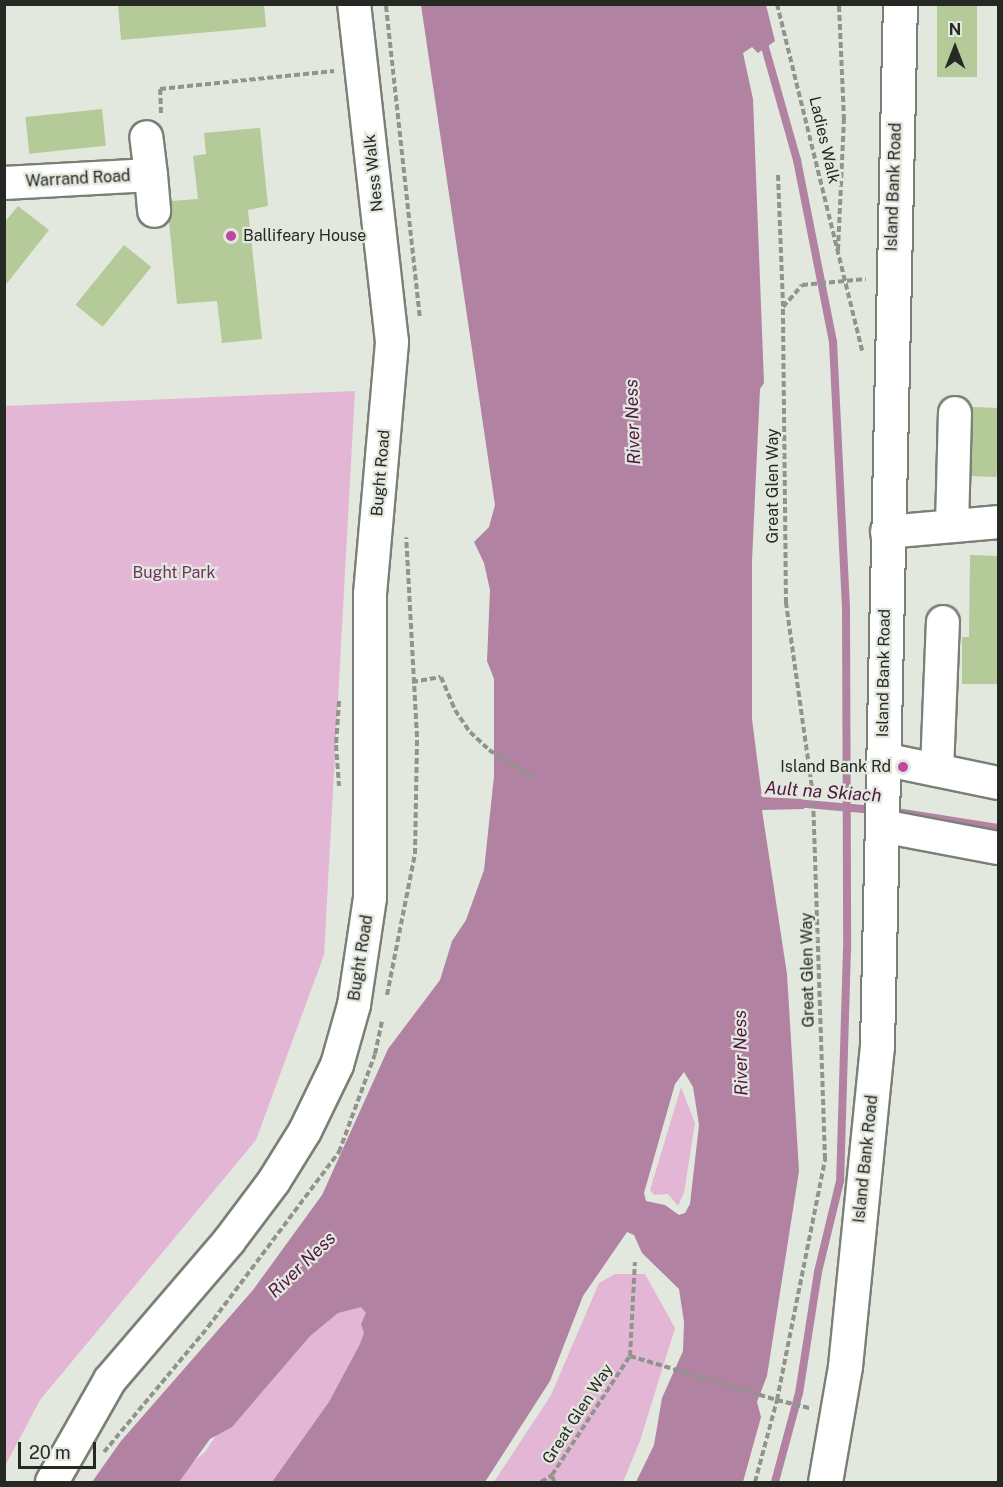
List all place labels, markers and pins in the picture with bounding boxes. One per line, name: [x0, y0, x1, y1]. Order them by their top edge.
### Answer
place label: Ballifeary House: [243, 226, 366, 246]
marker: Ballifeary House: [224, 229, 238, 243]
place label: Island Bank Rd: [780, 757, 891, 777]
marker: Island Bank Rd: [896, 760, 910, 774]

